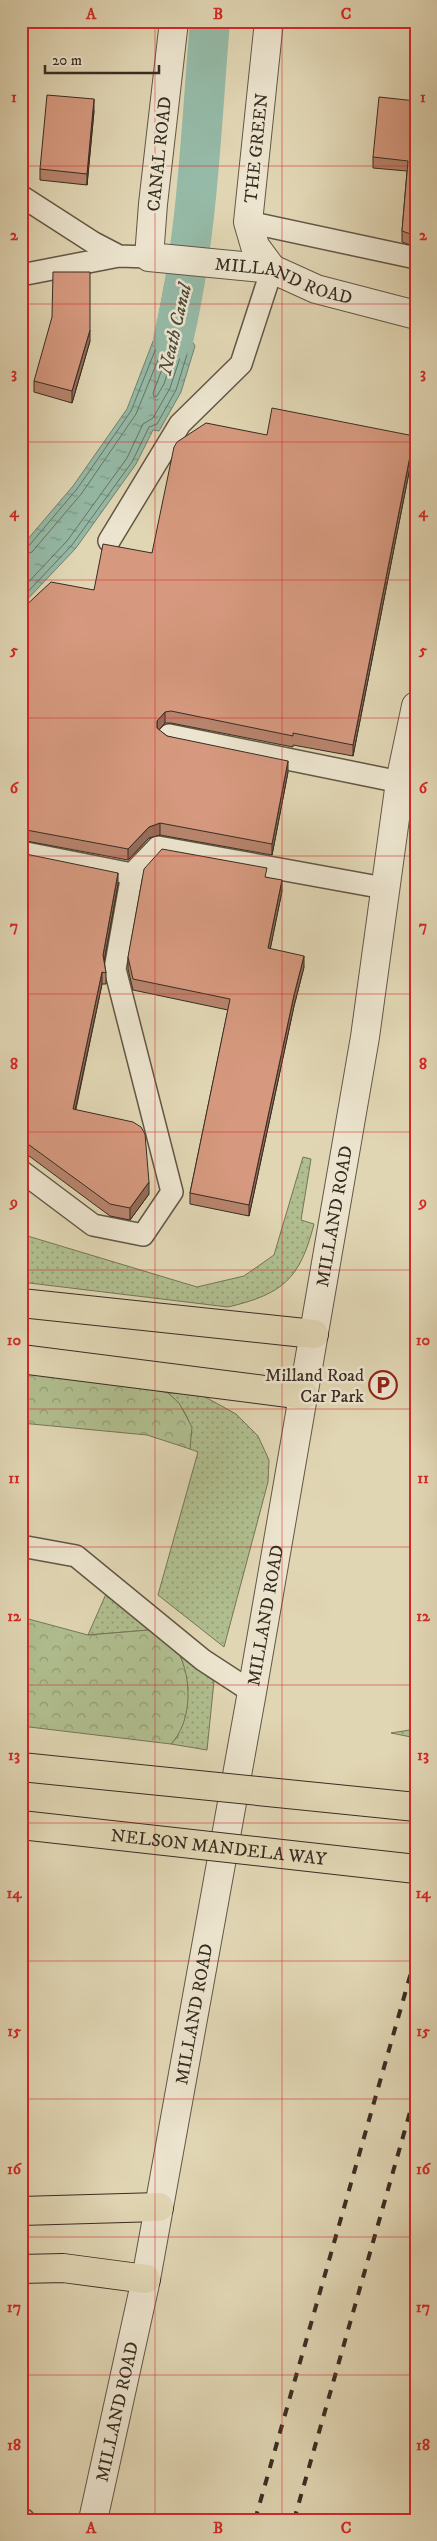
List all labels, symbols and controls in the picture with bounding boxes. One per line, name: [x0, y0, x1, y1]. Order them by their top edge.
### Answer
text: A: [85, 4, 97, 24]
text: B: [213, 4, 223, 24]
text: C: [341, 4, 351, 24]
scale bar: [45, 42, 159, 74]
text: 20 m: [52, 51, 82, 70]
text: 1: [11, 87, 17, 107]
text: 1: [420, 87, 426, 107]
street label: THE GREEN: [240, 92, 274, 204]
street label: CANAL ROAD: [143, 96, 177, 213]
text: 2: [10, 225, 19, 245]
text: 2: [419, 225, 428, 245]
street label: MILLAND ROAD: [214, 253, 355, 310]
water label: Neath Canal: [154, 280, 198, 378]
text: 3: [11, 363, 17, 383]
text: 3: [420, 363, 426, 383]
text: 4: [8, 502, 19, 522]
text: 4: [417, 502, 428, 522]
text: 5: [9, 640, 18, 660]
text: 5: [418, 640, 427, 660]
text: 6: [10, 778, 20, 798]
text: 6: [419, 778, 429, 798]
text: 7: [10, 916, 18, 936]
text: 7: [419, 916, 427, 936]
text: 8: [10, 1054, 18, 1074]
text: 8: [419, 1054, 427, 1074]
street label: MILLAND ROAD: [312, 1144, 358, 1289]
text: 9: [9, 1192, 18, 1212]
text: 9: [418, 1192, 427, 1212]
text: 10: [7, 1330, 22, 1350]
text: 10: [416, 1330, 431, 1350]
place label: Milland Road Car Park: [265, 1365, 364, 1408]
parking icon: Milland Road Car Park: [368, 1370, 398, 1400]
text: 11: [8, 1468, 20, 1488]
text: 11: [417, 1468, 429, 1488]
street label: MILLAND ROAD: [243, 1543, 289, 1688]
text: 12: [7, 1606, 22, 1626]
text: 12: [416, 1606, 431, 1626]
text: 13: [8, 1745, 20, 1765]
text: 13: [417, 1745, 429, 1765]
street label: NELSON MANDELA WAY: [110, 1825, 328, 1871]
text: 14: [6, 1883, 22, 1903]
text: 14: [415, 1883, 431, 1903]
street label: MILLAND ROAD: [171, 1942, 218, 2087]
text: 15: [7, 2021, 21, 2041]
text: 15: [416, 2021, 430, 2041]
text: 16: [7, 2159, 23, 2179]
text: 16: [416, 2159, 432, 2179]
text: 17: [7, 2297, 21, 2317]
text: 17: [416, 2297, 430, 2317]
street label: MILLAND ROAD: [92, 2340, 144, 2484]
text: 18: [7, 2435, 21, 2455]
text: 18: [416, 2435, 430, 2455]
text: A: [85, 2518, 97, 2538]
text: B: [213, 2518, 223, 2538]
text: C: [341, 2518, 351, 2538]

